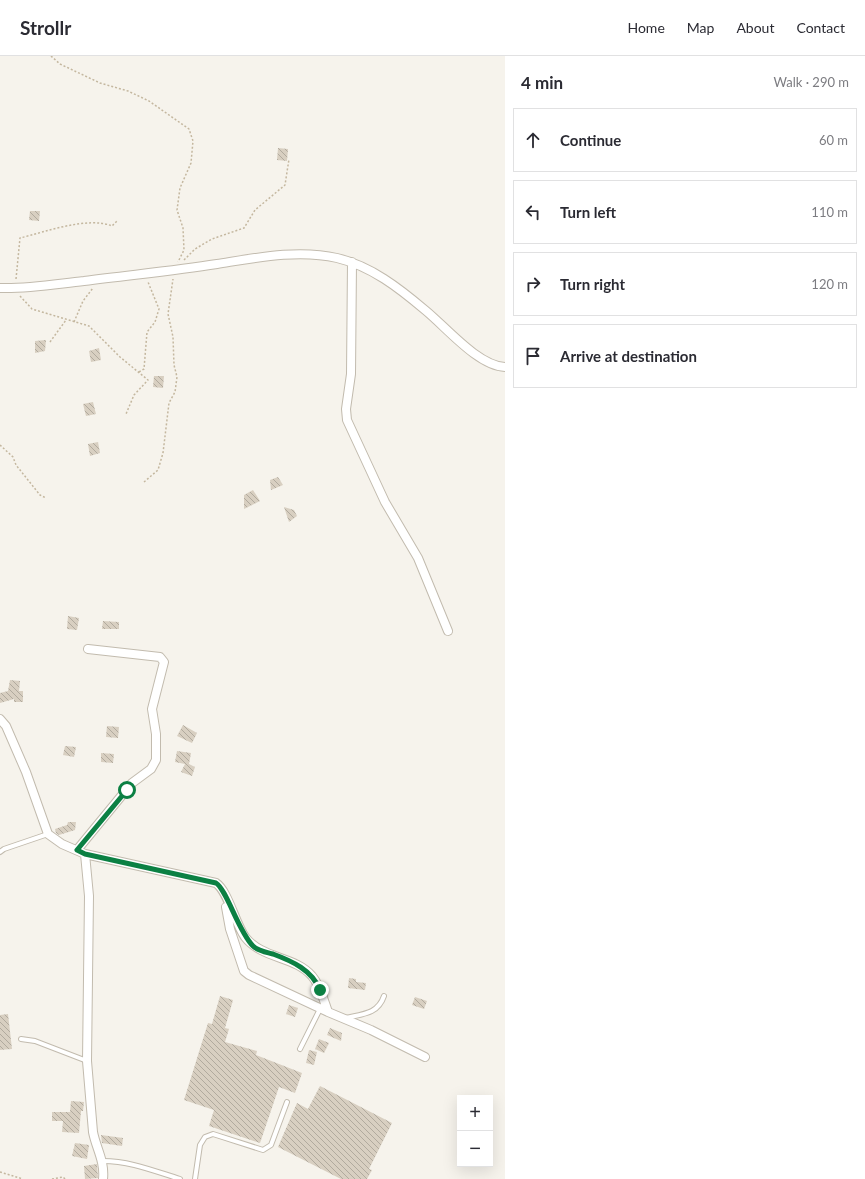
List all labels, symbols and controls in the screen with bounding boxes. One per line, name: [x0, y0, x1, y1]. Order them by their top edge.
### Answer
text: Strollr: [20, 16, 71, 39]
text: Home: [627, 19, 665, 36]
text: Map: [687, 19, 714, 36]
text: About: [736, 19, 774, 36]
text: Contact: [796, 19, 845, 36]
text: 4 min: [521, 72, 563, 93]
text: Walk · 290 m: [773, 74, 849, 90]
icon: ahead: [522, 129, 544, 151]
text: Continue: [560, 131, 621, 149]
text: 60 m: [819, 132, 848, 148]
icon: left: [522, 201, 544, 223]
text: Turn left: [560, 203, 616, 221]
text: 110 m: [811, 204, 848, 220]
icon: right: [522, 273, 544, 295]
text: Turn right: [560, 275, 625, 293]
text: 120 m: [811, 276, 848, 292]
icon: arrive: [522, 345, 544, 367]
text: Arrive at destination: [560, 347, 697, 365]
route start: [118, 781, 136, 799]
route end: [311, 981, 329, 999]
map controls: [457, 1095, 493, 1167]
button: +: [457, 1095, 493, 1131]
button: −: [457, 1131, 493, 1167]

